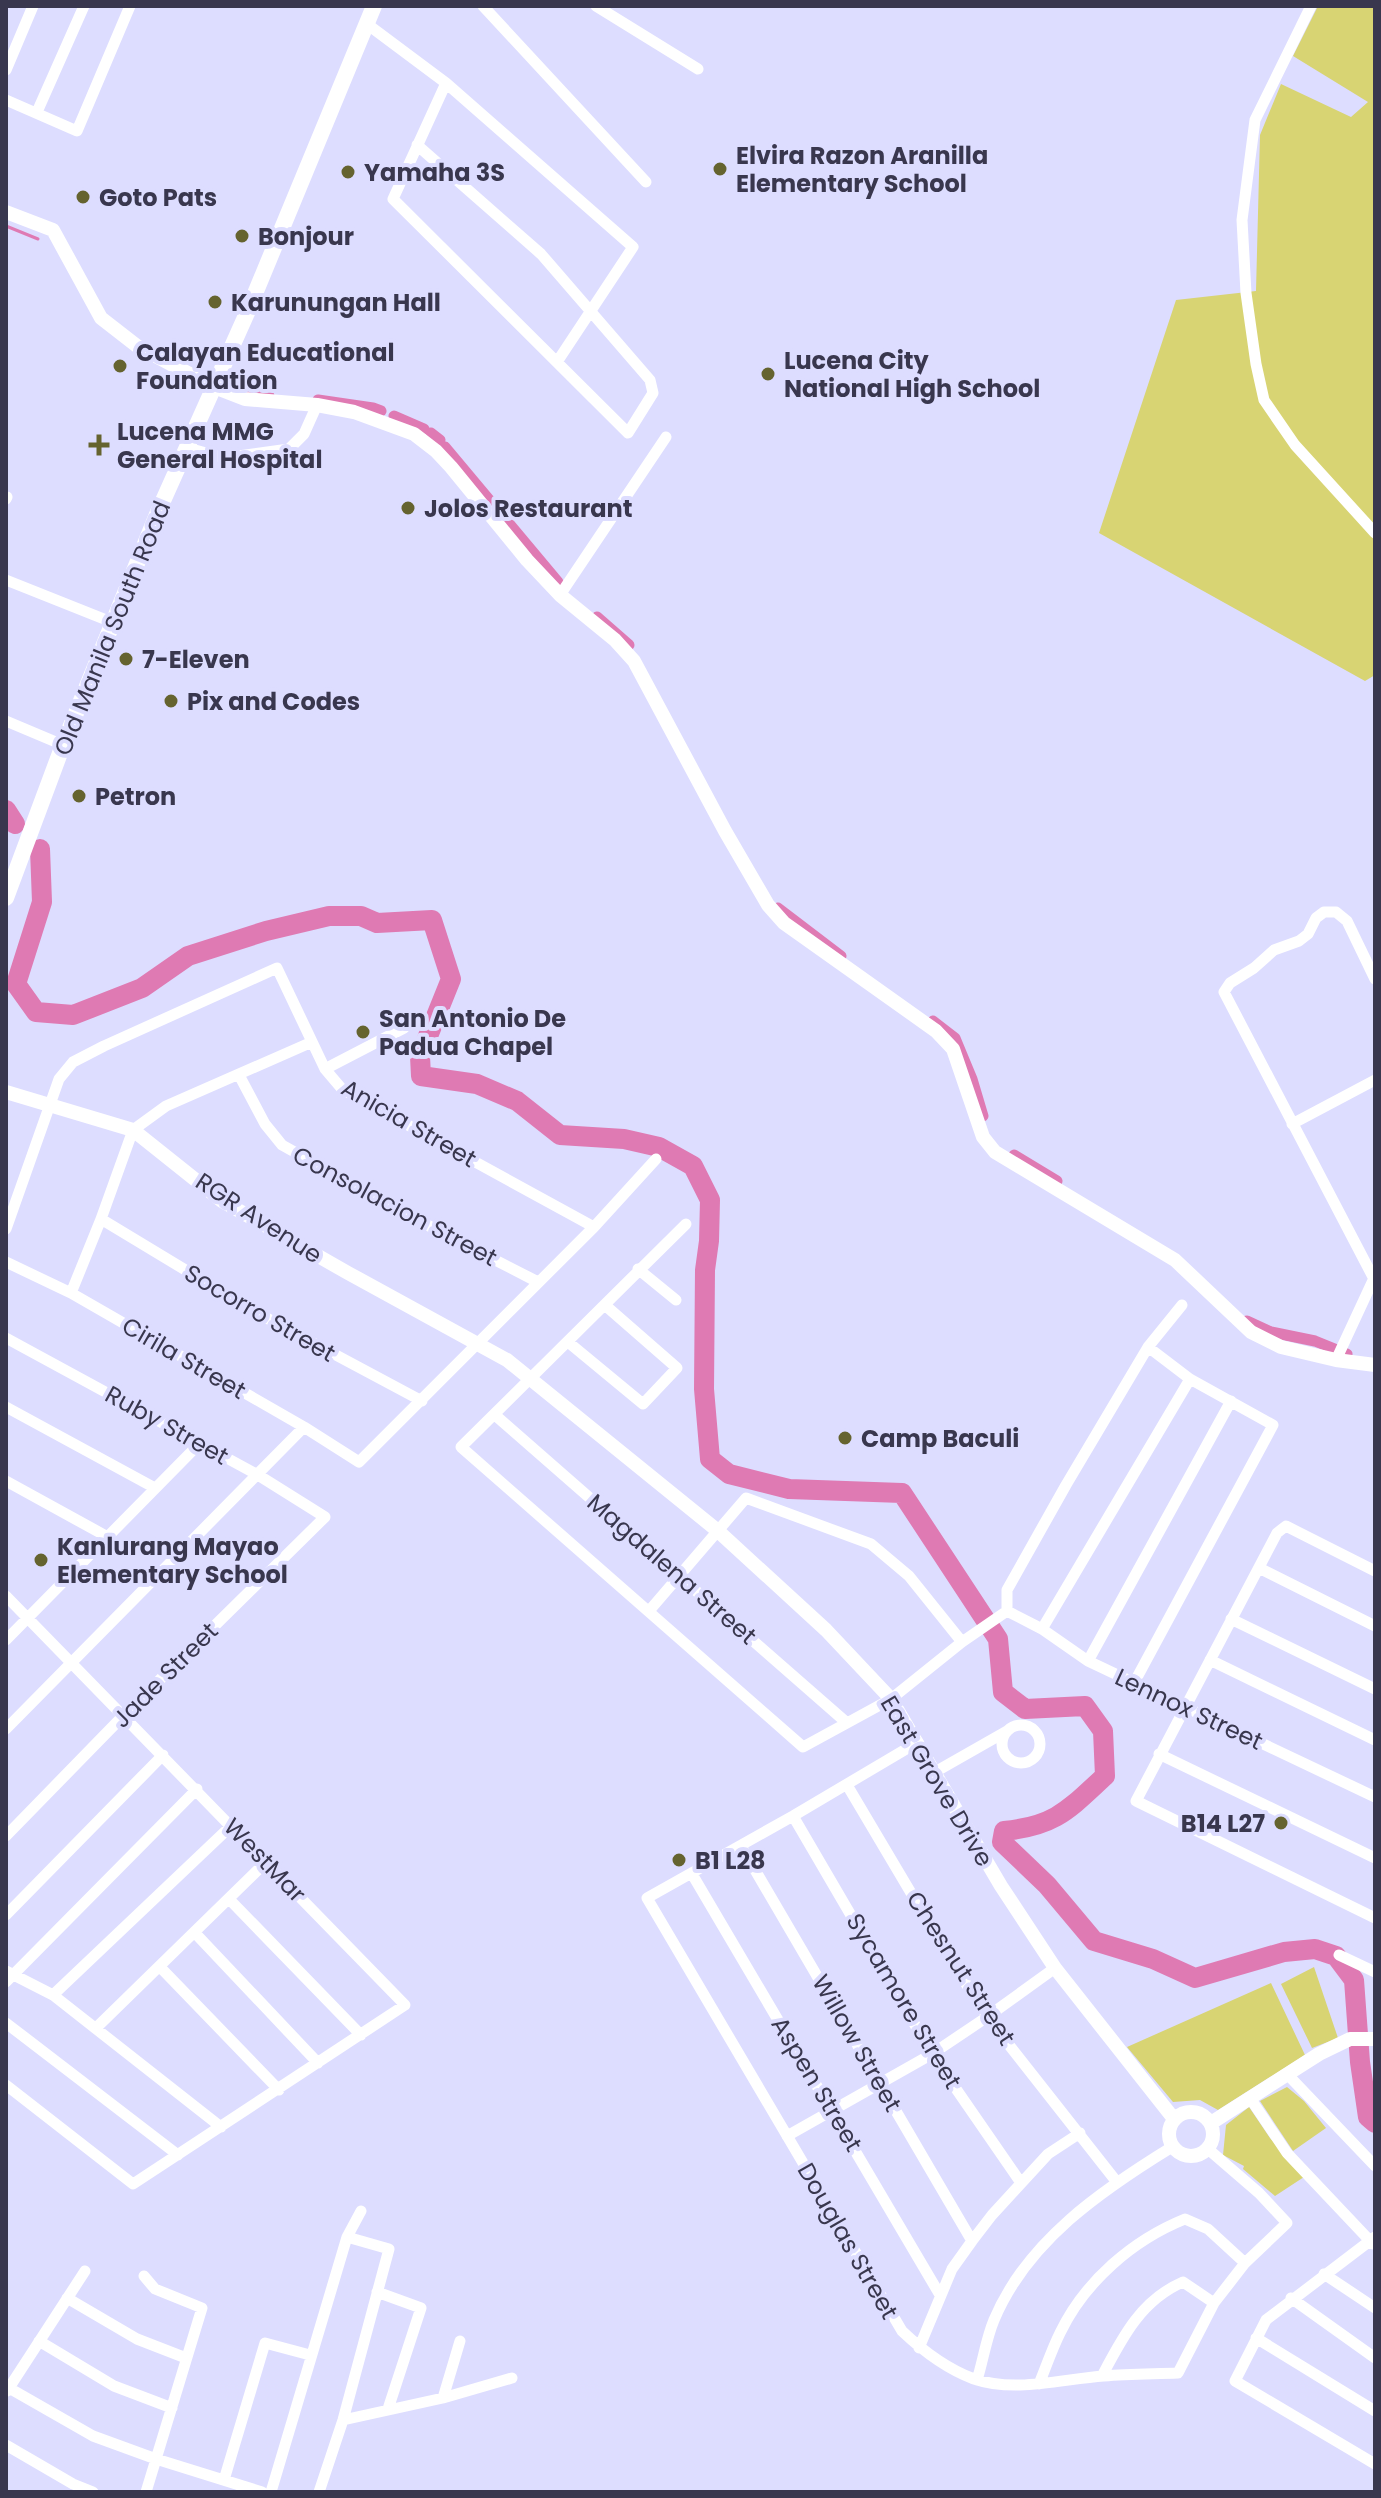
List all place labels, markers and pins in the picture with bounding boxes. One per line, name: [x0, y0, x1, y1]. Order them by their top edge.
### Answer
place label: Elvira Razon Aranilla Elementary School: [736, 139, 988, 200]
place label: Yamaha 3S: [364, 156, 505, 189]
marker: Elvira Razon Aranilla Elementary School: [711, 160, 729, 178]
marker: Yamaha 3S: [339, 163, 357, 181]
place label: Goto Pats: [99, 181, 217, 214]
marker: Goto Pats: [74, 188, 92, 206]
place label: Bonjour: [258, 220, 354, 253]
marker: Bonjour: [233, 227, 251, 245]
place label: Karunungan Hall: [231, 286, 441, 319]
marker: Karunungan Hall: [206, 293, 224, 311]
place label: Calayan Educational Foundation: [136, 336, 395, 397]
place label: Lucena City National High School: [784, 344, 1040, 405]
marker: Calayan Educational Foundation: [111, 357, 129, 375]
marker: Lucena City National High School: [759, 365, 777, 383]
place label: Lucena MMG General Hospital: [117, 415, 323, 476]
marker: Lucena MMG General Hospital: [88, 434, 110, 456]
place label: Jolos Restaurant: [424, 492, 633, 525]
marker: Jolos Restaurant: [399, 499, 417, 517]
place label: 7-Eleven: [142, 643, 250, 676]
marker: 7-Eleven: [117, 650, 135, 668]
place label: Pix and Codes: [187, 685, 360, 718]
marker: Pix and Codes: [162, 692, 180, 710]
place label: Petron: [95, 780, 176, 813]
marker: Petron: [70, 787, 88, 805]
place label: San Antonio De Padua Chapel: [379, 1002, 566, 1063]
marker: San Antonio De Padua Chapel: [354, 1023, 372, 1041]
place label: Camp Baculi: [861, 1422, 1019, 1455]
marker: Camp Baculi: [836, 1429, 854, 1447]
place label: Kanlurang Mayao Elementary School: [57, 1530, 288, 1591]
marker: Kanlurang Mayao Elementary School: [32, 1551, 50, 1569]
place label: B14 L27: [1181, 1807, 1265, 1840]
marker: B14 L27: [1272, 1814, 1290, 1832]
place label: B1 L28: [695, 1844, 766, 1877]
marker: B1 L28: [670, 1851, 688, 1869]

